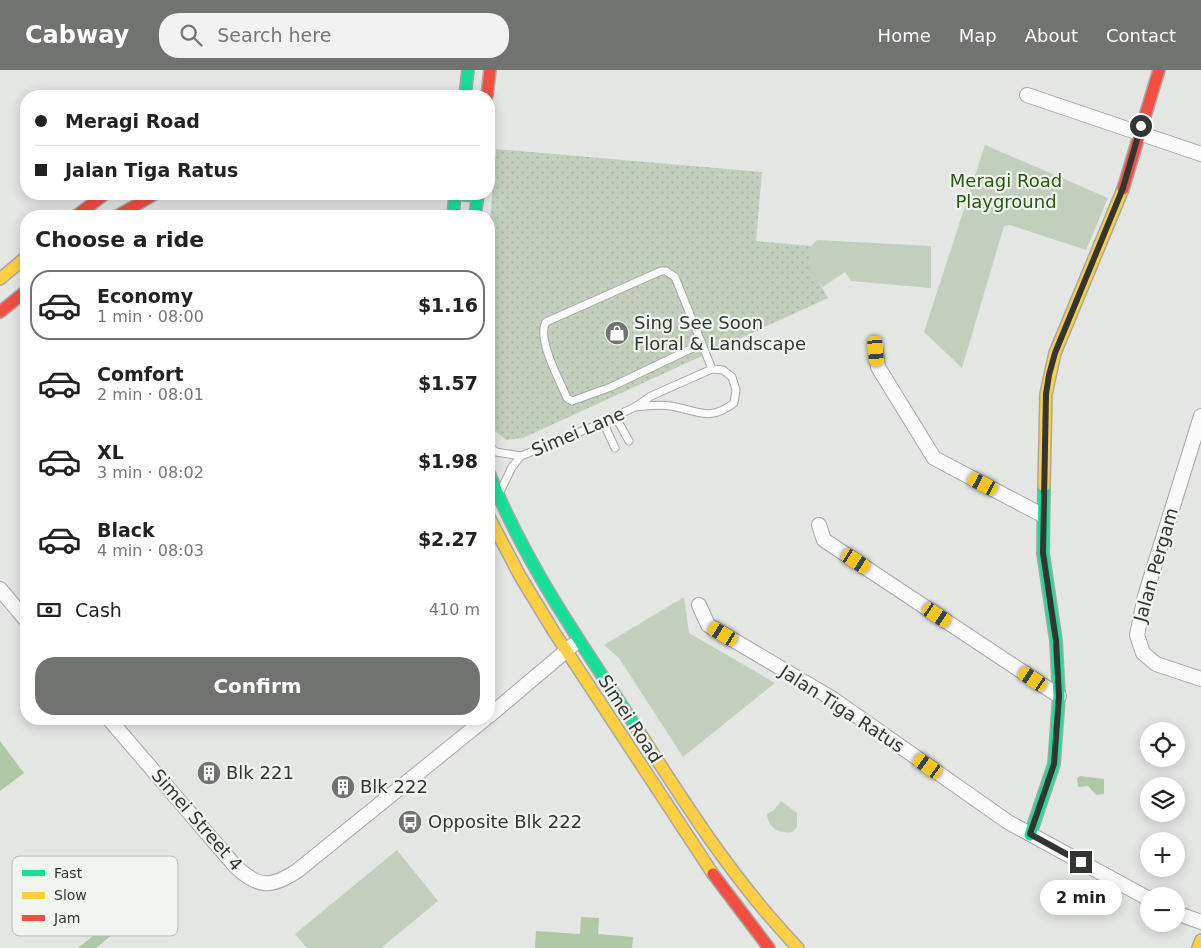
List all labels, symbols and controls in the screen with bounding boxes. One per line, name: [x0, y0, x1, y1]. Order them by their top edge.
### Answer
search box: [159, 13, 509, 58]
text: Cabway: [25, 21, 129, 49]
icon: search: [177, 21, 205, 49]
text: Search here: [217, 24, 331, 46]
text: Home: [878, 25, 931, 46]
text: Map: [959, 25, 997, 46]
text: About: [1025, 25, 1078, 46]
text: Contact: [1106, 25, 1176, 46]
text: Meragi Road: [65, 110, 200, 132]
route start: [1130, 115, 1152, 137]
text: Jalan Tiga Ratus: [65, 159, 238, 181]
park label: Meragi Road Playground: [950, 170, 1062, 212]
text: Choose a ride: [35, 227, 204, 252]
icon: car: [37, 283, 82, 328]
text: Economy: [97, 285, 193, 307]
text: $1.16: [418, 294, 478, 316]
text: 1 min · 08:00: [97, 307, 204, 326]
place label: Sing See Soon Floral & Landscape: [634, 312, 806, 354]
shop icon: Sing See Soon Floral & Landscape: [604, 320, 630, 346]
car: [867, 335, 884, 367]
icon: car: [37, 361, 82, 406]
text: Comfort: [97, 363, 184, 385]
text: $1.57: [418, 372, 478, 394]
text: 2 min · 08:01: [97, 385, 204, 404]
street label: Simei Lane: [528, 402, 628, 461]
icon: car: [37, 439, 82, 484]
text: XL: [97, 441, 124, 463]
text: $1.98: [418, 450, 478, 472]
text: 3 min · 08:02: [97, 463, 204, 482]
car: [966, 471, 999, 497]
street label: Jalan Pergam: [1129, 505, 1182, 625]
icon: car: [37, 517, 82, 562]
text: Black: [97, 519, 155, 541]
text: $2.27: [418, 528, 478, 550]
text: 4 min · 08:03: [97, 541, 204, 560]
car: [839, 547, 872, 575]
icon: cash: [35, 596, 63, 624]
text: Cash: [75, 599, 122, 621]
text: 410 m: [429, 600, 480, 619]
car: [920, 600, 953, 630]
car: [706, 620, 739, 648]
button: Confirm: [35, 657, 480, 715]
street label: Jalan Tiga Ratus: [775, 660, 908, 757]
car: [1016, 664, 1049, 694]
street label: Simei Road: [594, 671, 667, 767]
map controls: [1140, 722, 1185, 932]
button: locate: [1140, 722, 1185, 767]
car: [911, 751, 944, 781]
building icon: Blk 221: [196, 760, 222, 786]
place label: Blk 221: [226, 762, 294, 783]
street label: Simei Street 4: [148, 765, 247, 875]
building icon: Blk 222: [330, 774, 356, 800]
place label: Blk 222: [360, 776, 428, 797]
button: layers: [1140, 777, 1185, 822]
bus stop icon: Opposite Blk 222: [397, 809, 423, 835]
place label: Opposite Blk 222: [428, 811, 582, 832]
button: +: [1140, 832, 1185, 877]
route end: [1070, 851, 1092, 873]
legend: [12, 856, 178, 936]
text: Fast: [54, 865, 83, 881]
callout: 2 min: [1040, 880, 1122, 914]
text: Slow: [54, 887, 87, 903]
button: −: [1140, 887, 1185, 932]
text: 2 min: [1056, 888, 1106, 907]
text: Jam: [53, 910, 80, 926]

